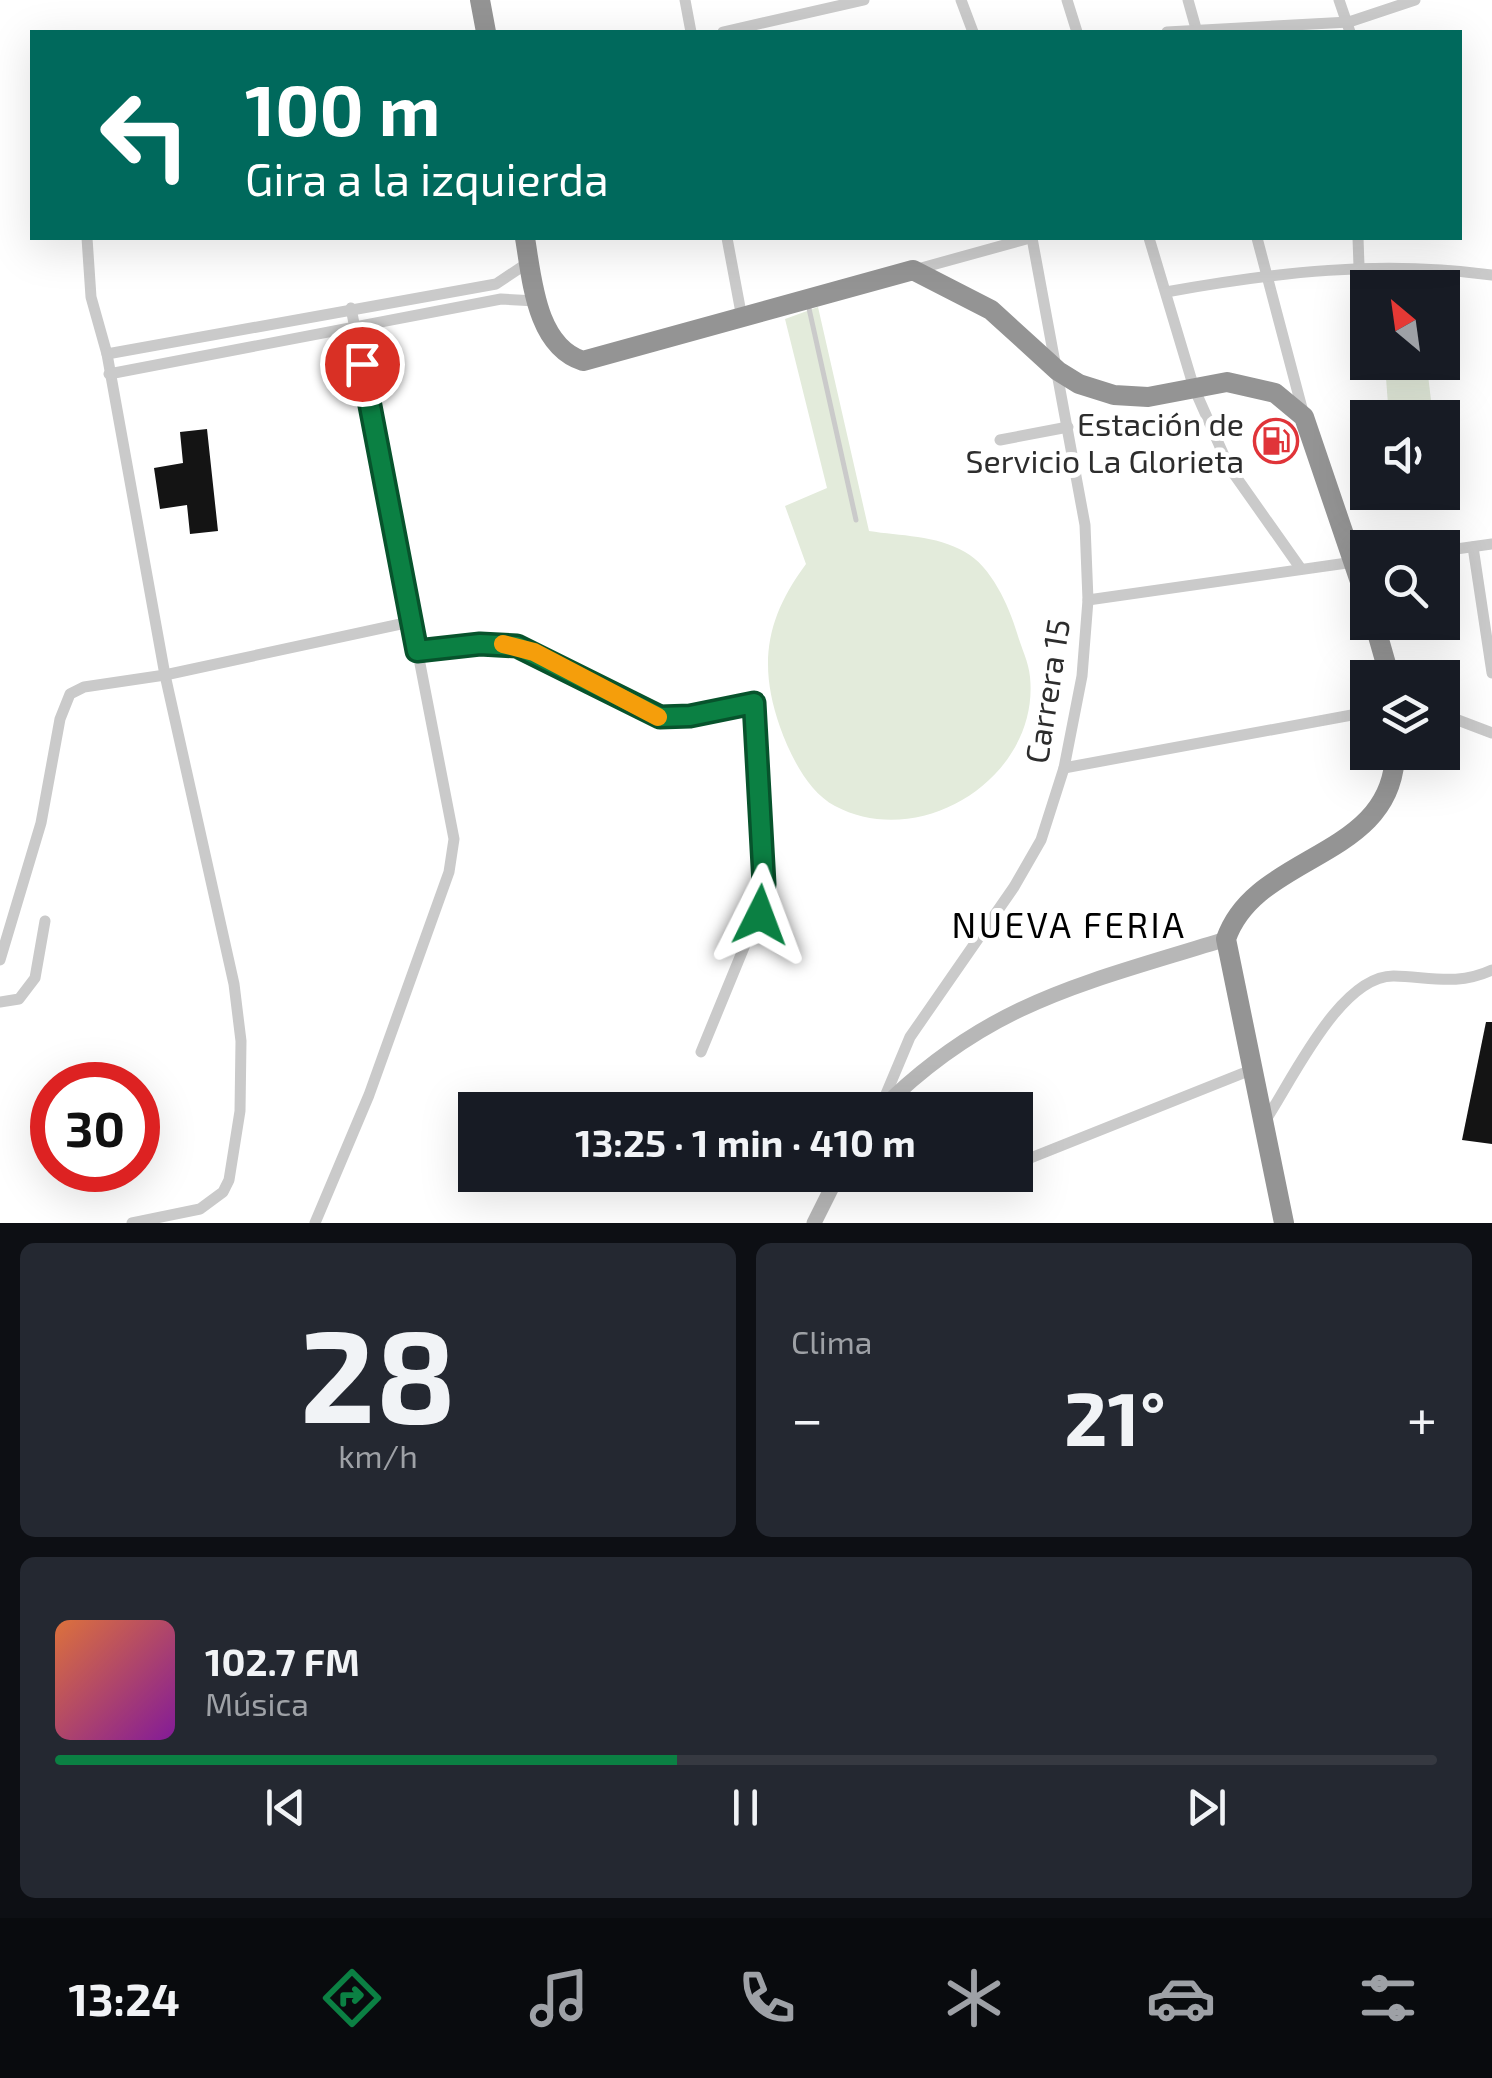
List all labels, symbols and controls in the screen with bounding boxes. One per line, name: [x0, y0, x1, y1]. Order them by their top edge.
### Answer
text: 100 m: [245, 66, 440, 150]
icon: left: [80, 70, 210, 200]
text: Gira a la izquierda: [245, 151, 609, 205]
north arrow: [1350, 270, 1460, 380]
map controls: [1350, 270, 1460, 770]
pin: [320, 322, 405, 407]
icon: arrive: [335, 337, 390, 392]
button: sound: [1350, 400, 1460, 510]
place label: Estación de Servicio La Glorieta: [966, 404, 1244, 479]
fuel station icon: Estación de Servicio La Glorieta: [1253, 418, 1299, 464]
button: search: [1350, 530, 1460, 640]
street label: Carrera 15: [1016, 616, 1076, 766]
button: layers: [1350, 660, 1460, 770]
position arrow: [708, 863, 812, 967]
district label: NUEVA FERIA: [952, 903, 1186, 945]
speed limit sign: 30: [30, 1062, 160, 1192]
text: 13:25 · 1 min · 410 m: [575, 1119, 916, 1165]
text: 28: [300, 1293, 456, 1449]
text: Clima: [791, 1322, 872, 1360]
text: 21°: [1064, 1371, 1166, 1461]
text: −: [791, 1384, 823, 1450]
text: +: [1407, 1384, 1437, 1450]
text: km/h: [338, 1436, 418, 1474]
text: 102.7 FM: [205, 1638, 360, 1684]
text: Música: [205, 1684, 309, 1722]
icon: previous: [258, 1780, 313, 1835]
icon: pause: [718, 1780, 773, 1835]
icon: next: [1179, 1780, 1234, 1835]
icon: directions: [317, 1963, 387, 2033]
icon: music: [524, 1963, 594, 2033]
icon: phone: [732, 1963, 802, 2033]
icon: climate: [939, 1963, 1009, 2033]
icon: car: [1146, 1963, 1216, 2033]
icon: filters: [1353, 1963, 1423, 2033]
text: 13:24: [69, 1971, 180, 2025]

